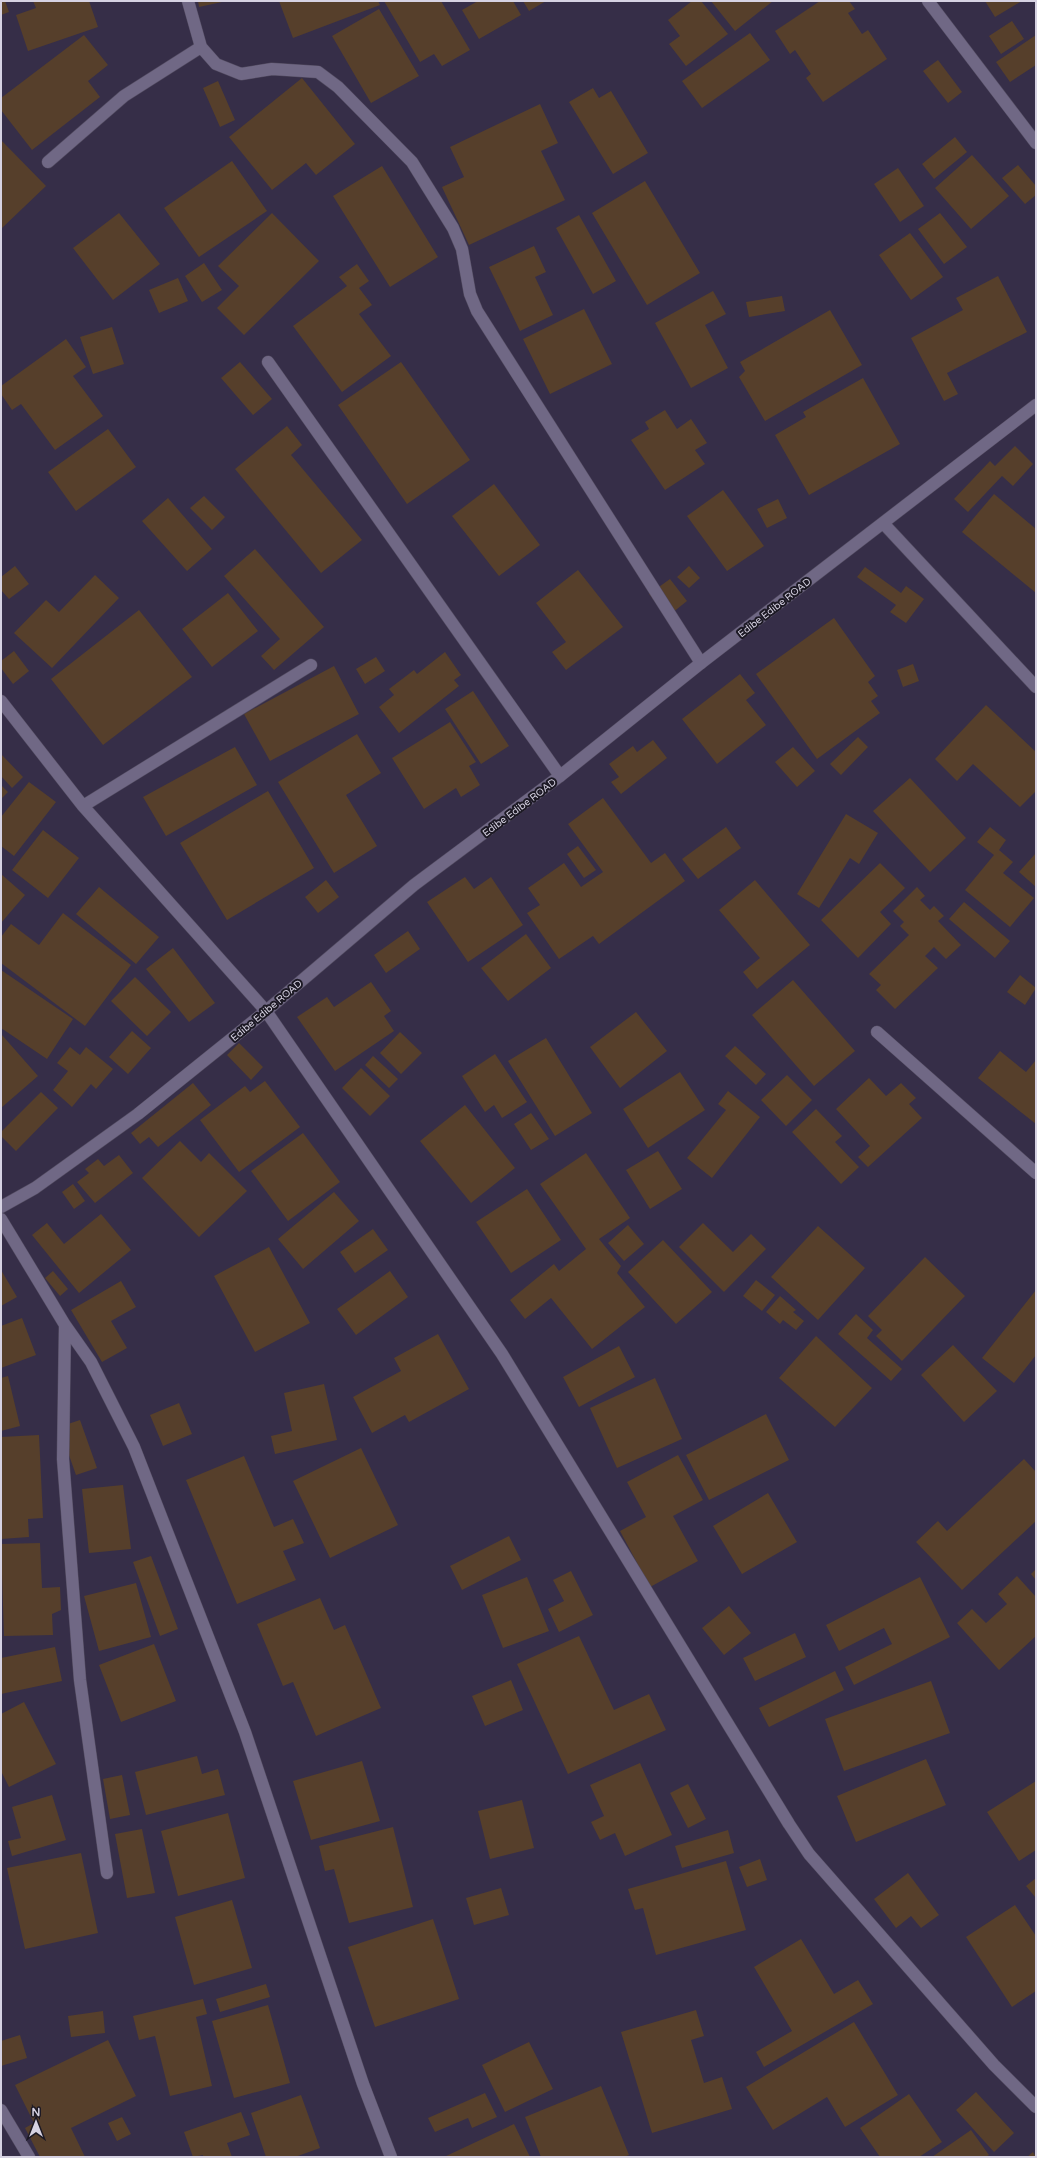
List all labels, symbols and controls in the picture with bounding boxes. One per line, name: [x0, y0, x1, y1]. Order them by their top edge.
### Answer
street label: Edibe Edibe ROAD: [736, 576, 813, 640]
street label: Edibe Edibe ROAD: [480, 776, 559, 839]
street label: Edibe Edibe ROAD: [229, 977, 305, 1044]
north arrow: [16, 2102, 56, 2142]
text: N: [32, 2106, 40, 2119]

